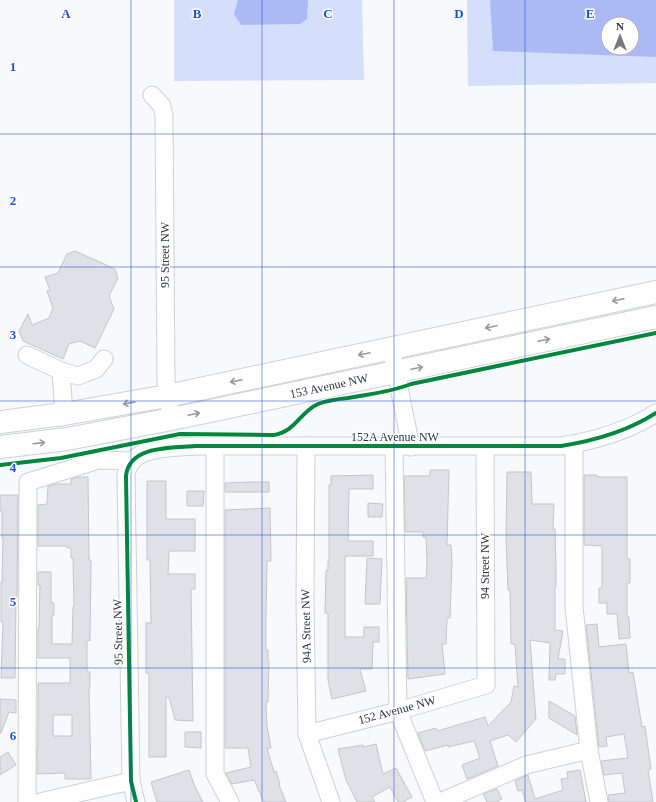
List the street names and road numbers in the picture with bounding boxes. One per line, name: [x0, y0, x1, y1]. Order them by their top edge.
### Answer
street label: 95 Street NW: [158, 221, 172, 288]
street label: 153 Avenue NW: [289, 371, 370, 401]
street label: 152A Avenue NW: [351, 430, 440, 444]
street label: 94 Street NW: [478, 532, 492, 599]
street label: 94A Street NW: [298, 588, 314, 663]
street label: 95 Street NW: [110, 598, 126, 665]
street label: 152 Avenue NW: [357, 693, 438, 727]

